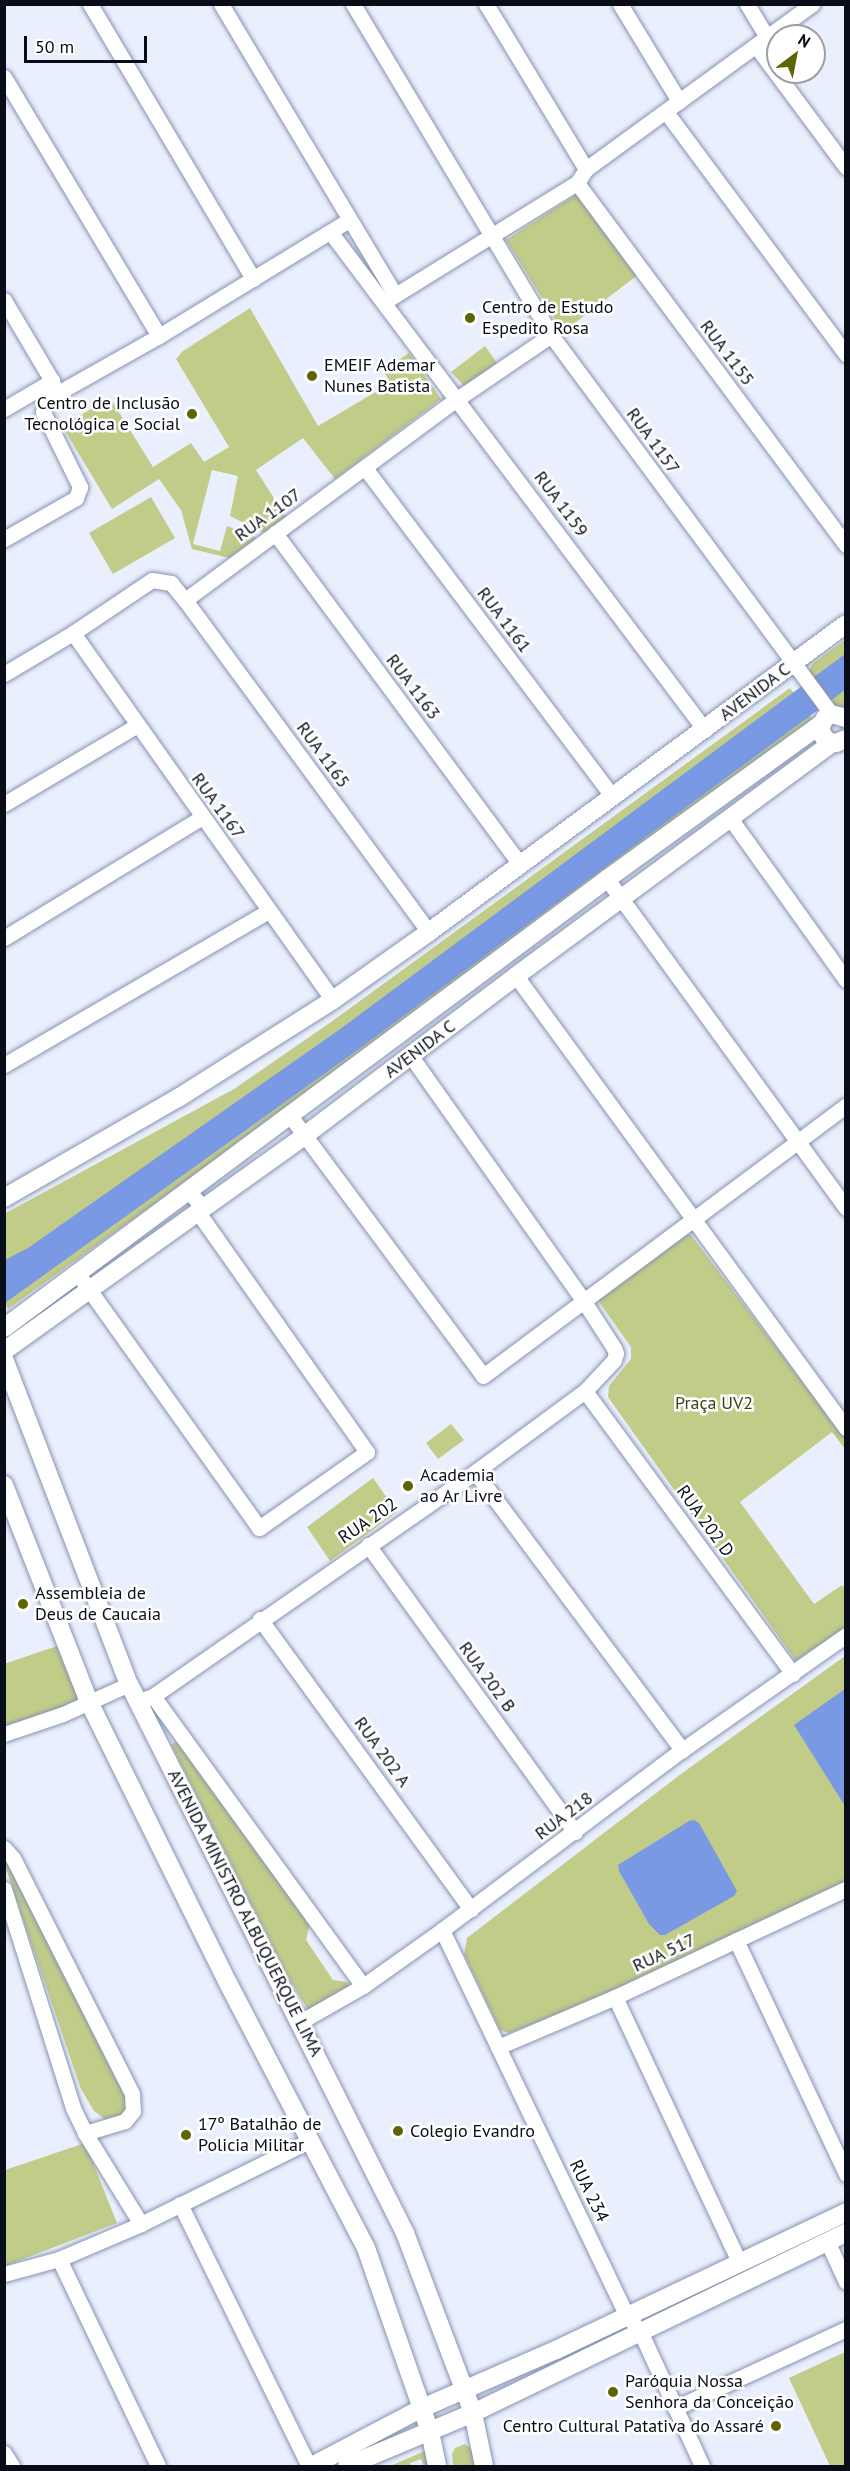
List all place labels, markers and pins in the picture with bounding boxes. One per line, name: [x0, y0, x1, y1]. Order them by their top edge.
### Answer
place label: Centro de Estudo Espedito Rosa: [482, 297, 613, 340]
marker: Centro de Estudo Espedito Rosa: [463, 311, 477, 325]
place label: EMEIF Ademar Nunes Batista: [324, 355, 436, 398]
marker: EMEIF Ademar Nunes Batista: [305, 369, 319, 383]
place label: Centro de Inclusão Tecnológica e Social: [24, 393, 180, 436]
marker: Centro de Inclusão Tecnológica e Social: [185, 407, 199, 421]
place label: Academia ao Ar Livre: [420, 1465, 503, 1508]
marker: Academia ao Ar Livre: [401, 1479, 415, 1493]
place label: Assembleia de Deus de Caucaia: [35, 1583, 161, 1626]
marker: Assembleia de Deus de Caucaia: [16, 1597, 30, 1611]
place label: 17º Batalhão de Policia Militar: [198, 2114, 321, 2156]
place label: Colegio Evandro: [410, 2120, 535, 2142]
marker: Colegio Evandro: [391, 2124, 405, 2138]
marker: 17º Batalhão de Policia Militar: [179, 2128, 193, 2142]
place label: Paróquia Nossa Senhora da Conceição: [625, 2371, 794, 2414]
marker: Paróquia Nossa Senhora da Conceição: [606, 2385, 620, 2399]
place label: Centro Cultural Patativa do Assaré: [502, 2415, 764, 2437]
marker: Centro Cultural Patativa do Assaré: [769, 2419, 783, 2433]

